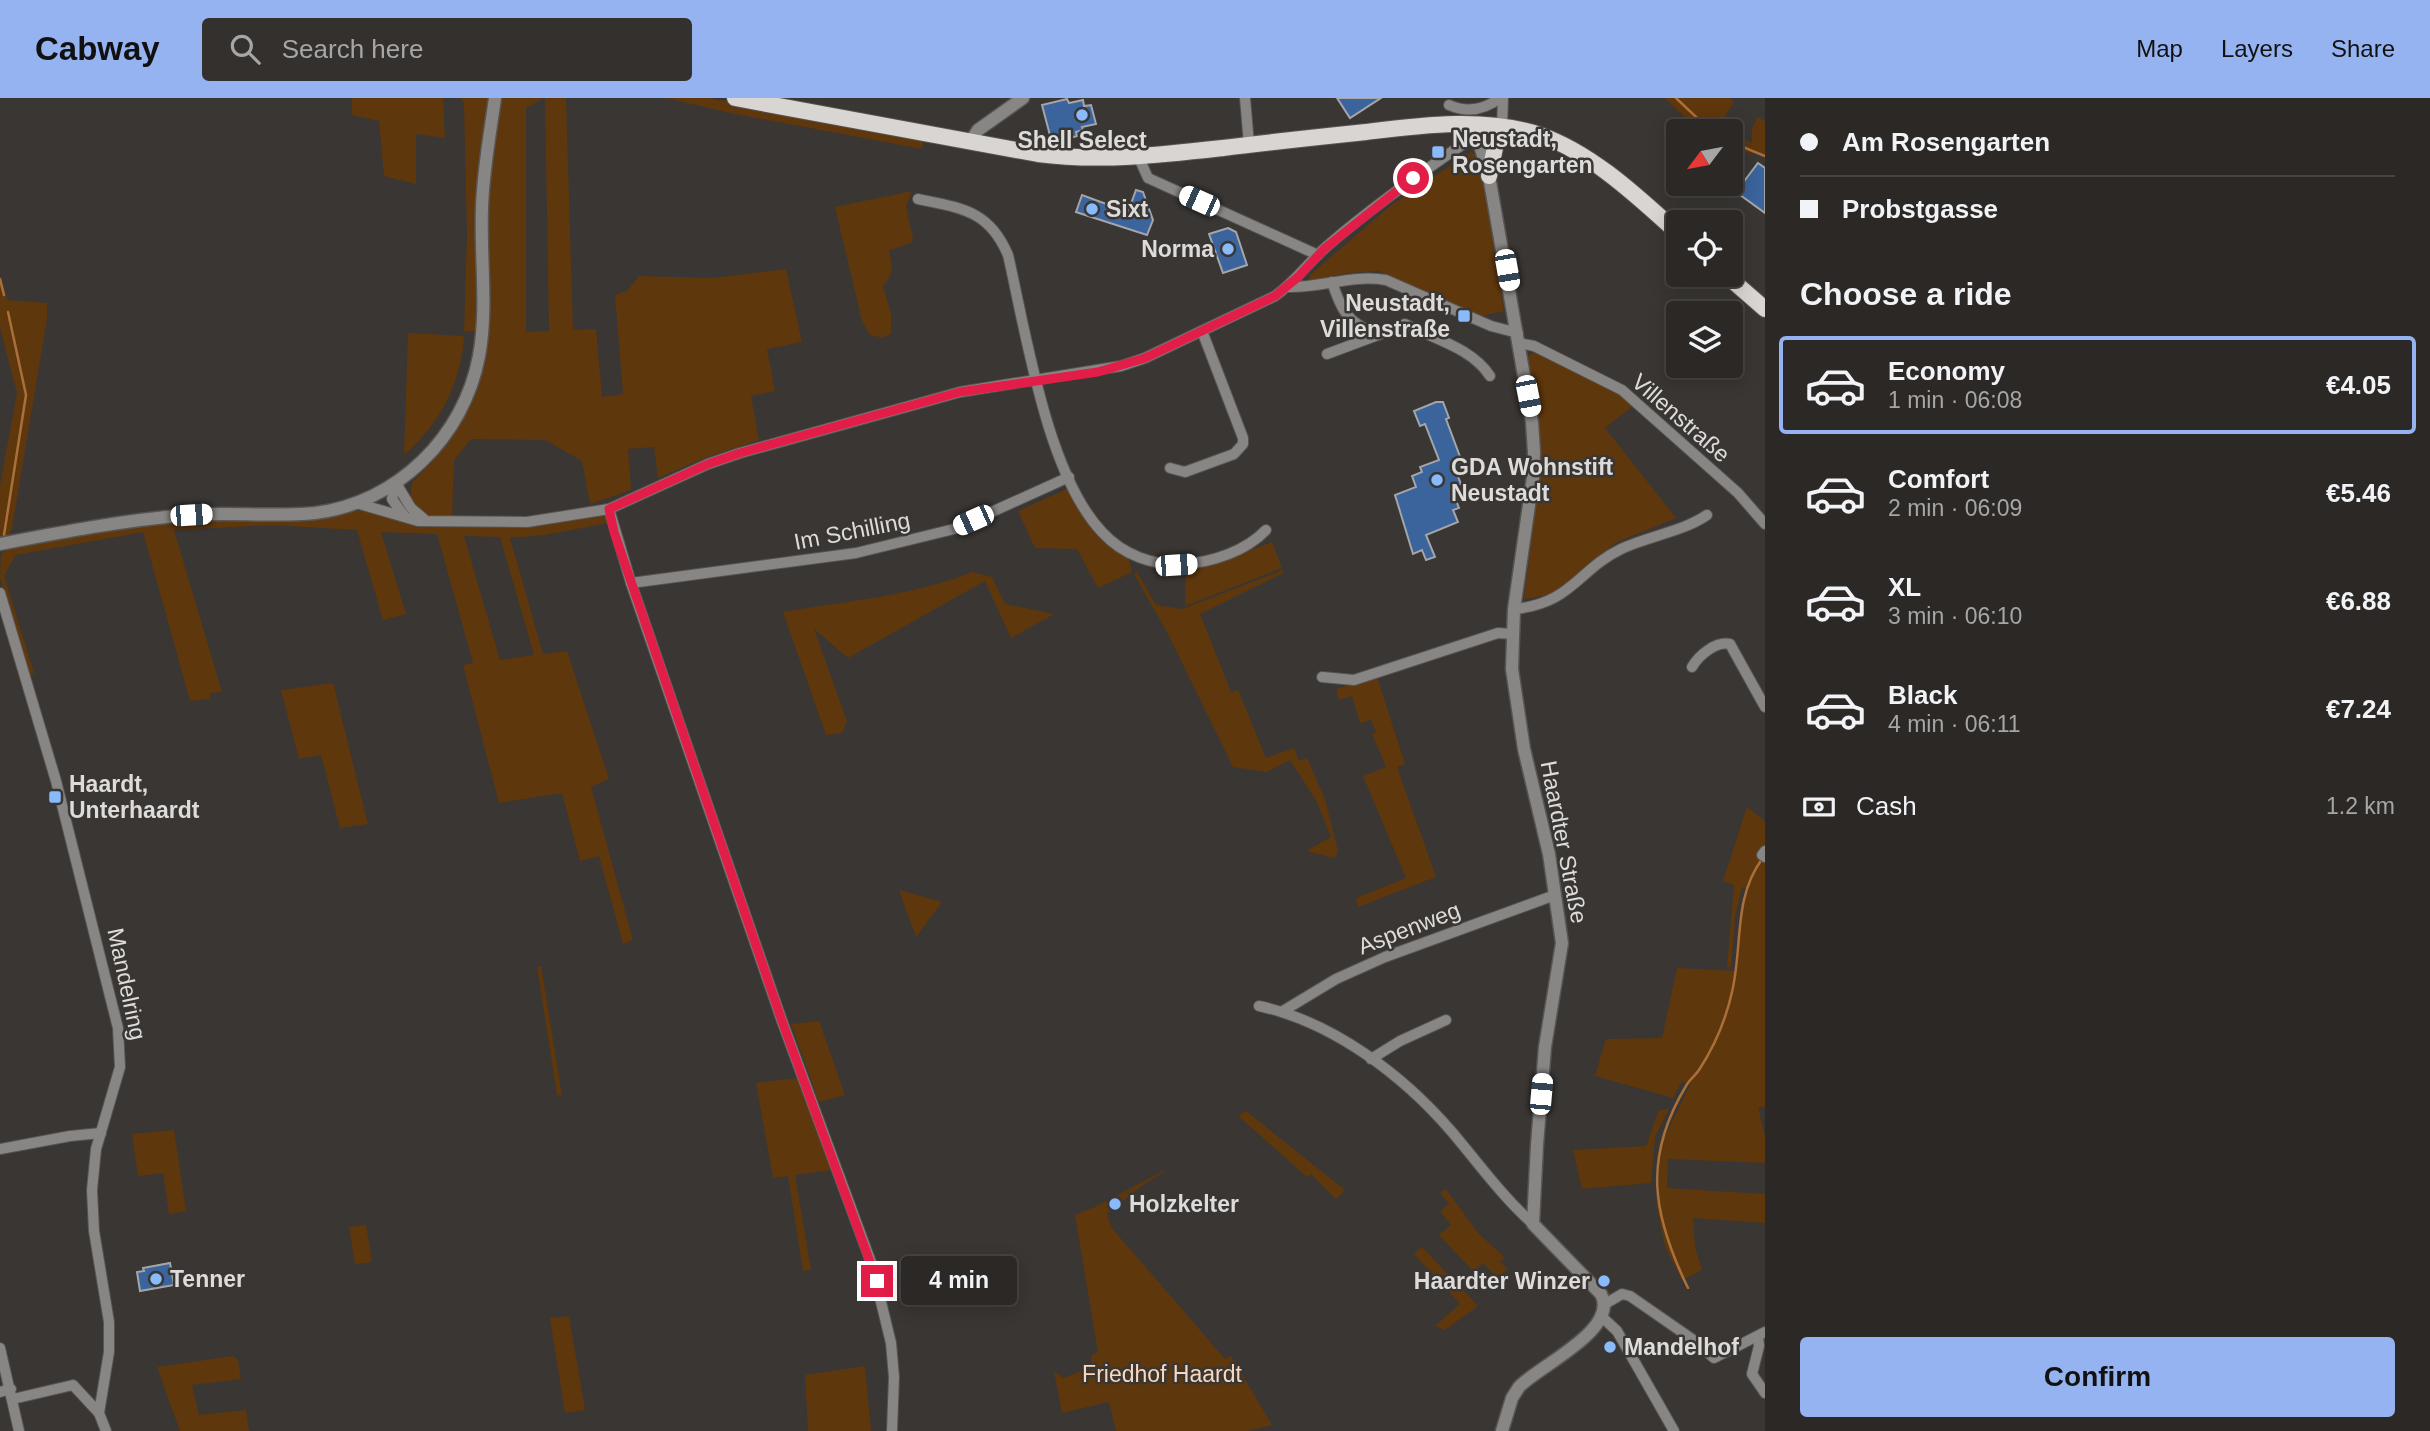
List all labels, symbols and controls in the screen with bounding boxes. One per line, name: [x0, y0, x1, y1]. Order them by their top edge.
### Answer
search box: [202, 18, 692, 81]
text: Cabway: [35, 30, 160, 67]
icon: search: [226, 30, 264, 68]
text: Search here: [282, 34, 423, 64]
text: Map: [2136, 35, 2183, 62]
text: Layers: [2221, 35, 2293, 62]
text: Share: [2331, 35, 2395, 62]
marker: Shell Select: [1074, 107, 1090, 123]
north arrow: [1666, 119, 1743, 196]
map controls: [1666, 119, 1743, 378]
place label: Neustadt, Rosengarten: [1452, 126, 1593, 178]
place label: Shell Select: [1017, 127, 1147, 153]
text: Am Rosengarten: [1842, 127, 2050, 157]
marker: Neustadt, Rosengarten: [1430, 144, 1446, 160]
route start: [1397, 162, 1429, 194]
car: [1176, 183, 1223, 219]
text: Probstgasse: [1842, 194, 1998, 224]
place label: Sixt: [1106, 196, 1149, 222]
marker: Sixt: [1084, 201, 1100, 217]
button: locate: [1666, 210, 1743, 287]
place label: Norma: [1141, 236, 1214, 262]
marker: Norma: [1220, 241, 1236, 257]
car: [1494, 247, 1521, 293]
text: Choose a ride: [1800, 276, 2012, 312]
place label: Neustadt, Villenstraße: [1320, 290, 1450, 342]
button: layers: [1666, 301, 1743, 378]
marker: Neustadt, Villenstraße: [1456, 308, 1472, 324]
icon: car: [1804, 354, 1867, 417]
text: Economy: [1888, 356, 2005, 386]
street label: Villenstraße: [1627, 368, 1735, 468]
text: €4.05: [2326, 370, 2391, 400]
car: [1514, 373, 1543, 419]
text: 1 min · 06:08: [1888, 387, 2022, 413]
place label: GDA Wohnstift Neustadt: [1451, 454, 1614, 506]
icon: car: [1804, 462, 1867, 525]
text: Comfort: [1888, 464, 1989, 494]
marker: GDA Wohnstift Neustadt: [1429, 472, 1445, 488]
text: €5.46: [2326, 478, 2391, 508]
text: 2 min · 06:09: [1888, 495, 2022, 521]
car: [950, 502, 997, 538]
car: [170, 503, 213, 527]
street label: Im Schilling: [792, 507, 912, 555]
car: [1155, 553, 1198, 577]
icon: car: [1804, 570, 1867, 633]
text: XL: [1888, 572, 1921, 602]
text: €6.88: [2326, 586, 2391, 616]
text: 3 min · 06:10: [1888, 603, 2022, 629]
icon: car: [1804, 678, 1867, 741]
text: Black: [1888, 680, 1957, 710]
text: €7.24: [2326, 694, 2391, 724]
text: 4 min · 06:11: [1888, 711, 2021, 737]
street label: Haardter Straße: [1536, 759, 1592, 925]
place label: Haardt, Unterhaardt: [69, 771, 200, 823]
icon: cash: [1800, 788, 1838, 826]
marker: Haardt, Unterhaardt: [47, 789, 63, 805]
text: Cash: [1856, 791, 1917, 821]
text: 1.2 km: [2326, 793, 2395, 819]
street label: Aspenweg: [1354, 897, 1464, 959]
street label: Mandelring: [102, 926, 152, 1042]
car: [1529, 1072, 1554, 1116]
place label: Holzkelter: [1129, 1191, 1239, 1217]
marker: Holzkelter: [1107, 1196, 1123, 1212]
callout: 4 min: [902, 1256, 1017, 1306]
route end: [861, 1265, 893, 1297]
place label: Tenner: [170, 1266, 245, 1292]
text: 4 min: [929, 1267, 989, 1293]
place label: Haardter Winzer: [1414, 1268, 1590, 1294]
marker: Tenner: [148, 1271, 164, 1287]
marker: Haardter Winzer: [1596, 1273, 1612, 1289]
place label: Mandelhof: [1624, 1334, 1739, 1360]
button: Confirm: [1800, 1337, 2395, 1417]
marker: Mandelhof: [1602, 1339, 1618, 1355]
park label: Friedhof Haardt: [1082, 1361, 1243, 1387]

